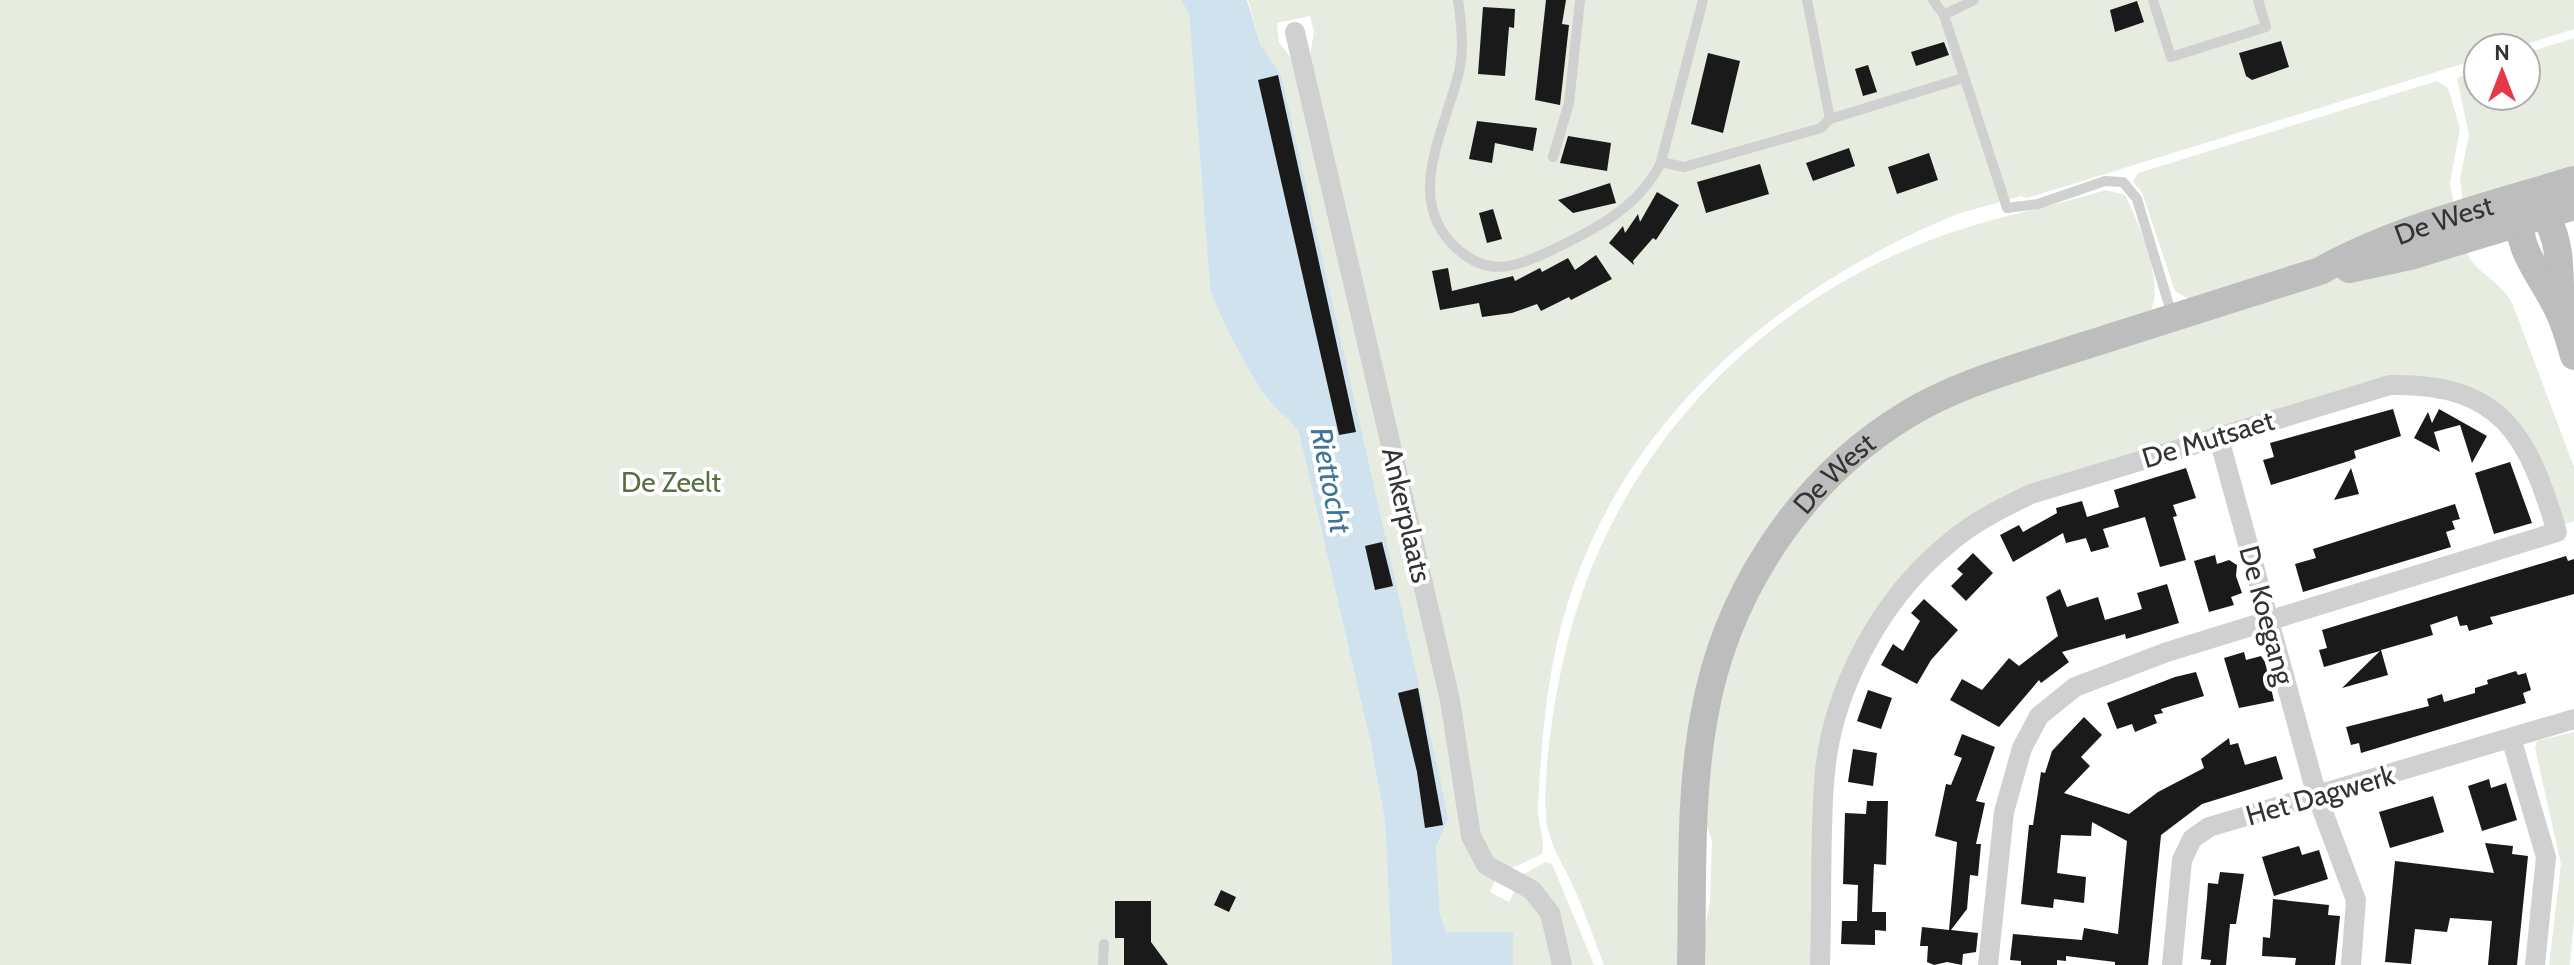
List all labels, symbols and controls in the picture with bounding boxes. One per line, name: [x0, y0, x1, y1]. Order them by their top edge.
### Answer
north arrow: [2462, 32, 2542, 112]
text: N: [2494, 39, 2510, 66]
street label: De West: [2390, 188, 2497, 252]
street label: De Mutsaet: [2138, 403, 2278, 475]
water label: Riettocht: [1303, 424, 1360, 537]
street label: De West: [1786, 425, 1882, 520]
street label: Ankerplaats: [1375, 444, 1439, 586]
park label: De Zeelt: [621, 465, 721, 499]
street label: De Koegang: [2232, 542, 2302, 689]
street label: Het Dagwerk: [2242, 757, 2399, 832]

